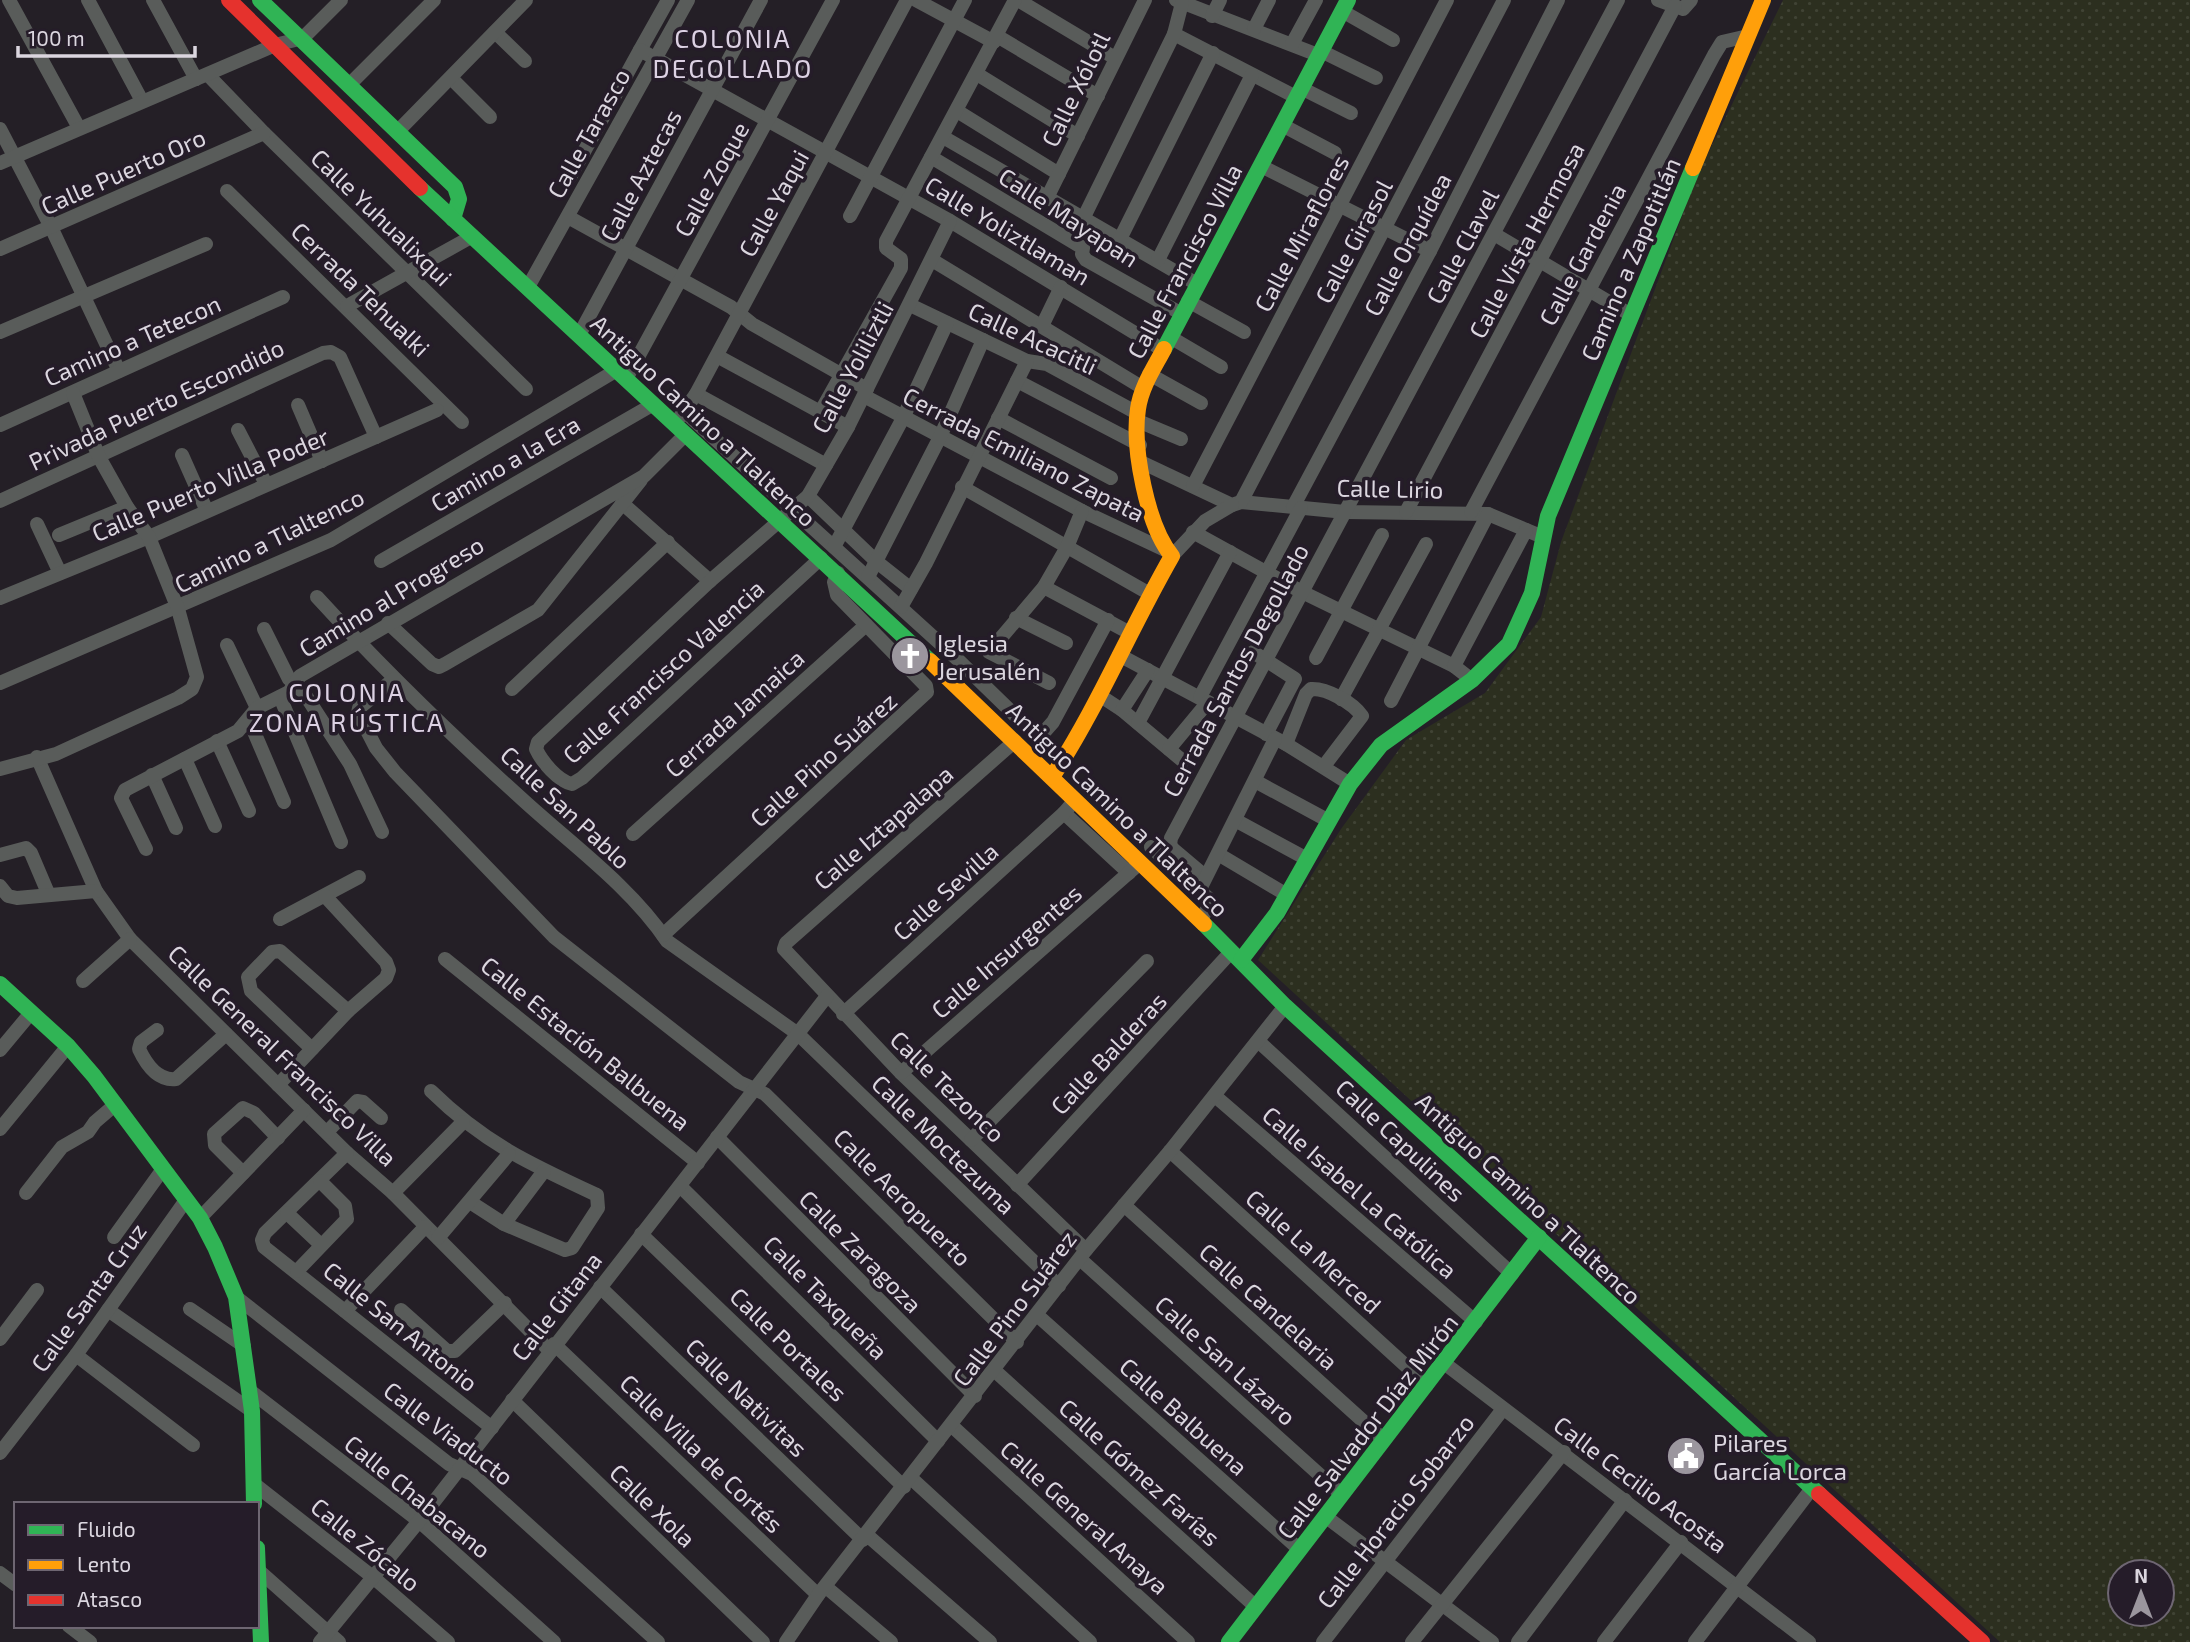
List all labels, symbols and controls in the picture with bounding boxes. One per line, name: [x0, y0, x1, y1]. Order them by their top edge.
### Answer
scale bar: [18, 14, 194, 58]
district label: COLONIA DEGOLLADO: [653, 22, 813, 83]
text: 100 m: [28, 25, 85, 50]
street label: Calle Xólotl: [1035, 27, 1115, 151]
street label: Calle Tarasco: [540, 63, 636, 203]
street label: Calle Aztecas: [593, 104, 687, 246]
street label: Calle Zoque: [668, 117, 754, 241]
street label: Calle Puerto Oro: [36, 122, 210, 220]
street label: Calle Vista Hermosa: [1462, 137, 1590, 343]
street label: Calle Yuhualixqui: [306, 143, 458, 291]
street label: Calle Yaqui: [732, 145, 814, 261]
street label: Calle Miraflores: [1248, 150, 1354, 316]
street label: Camino a Zapotitlán: [1574, 153, 1686, 365]
street label: Calle Francisco Villa: [1120, 159, 1248, 363]
street label: Calle Mayapan: [994, 161, 1144, 273]
street label: Calle Orquídea: [1357, 167, 1457, 321]
street label: Calle Yoliztlaman: [920, 169, 1096, 291]
street label: Calle Girasol: [1308, 174, 1398, 308]
street label: Calle Gardenia: [1532, 178, 1632, 330]
street label: Calle Clavel: [1420, 184, 1504, 308]
street label: Cerrada Tehualki: [286, 216, 436, 362]
street label: Camino a Tetecon: [39, 288, 225, 392]
street label: Calle Yoliliztli: [805, 296, 899, 438]
street label: Calle Acacitli: [964, 296, 1102, 380]
street label: Antiguo Camino a Tlaltenco: [585, 308, 823, 532]
street label: Privada Puerto Escondido: [24, 332, 288, 476]
street label: Cerrada Emiliano Zapata: [898, 380, 1150, 528]
street label: Camino a la Era: [425, 409, 585, 517]
street label: Calle Puerto Villa Poder: [87, 421, 333, 547]
street label: Calle Lirio: [1336, 473, 1444, 503]
street label: Camino a Tlaltenco: [170, 482, 368, 598]
street label: Camino al Progreso: [293, 529, 489, 663]
street label: Cerrada Santos Degollado: [1156, 538, 1314, 802]
street label: Calle Francisco Valencia: [557, 573, 769, 769]
place label: Iglesia Jerusalén: [937, 628, 1041, 685]
church icon: Iglesia Jerusalén: [889, 635, 931, 677]
street label: Cerrada Jamaica: [658, 643, 810, 783]
district label: COLONIA ZONA RÚSTICA: [249, 676, 445, 737]
street label: Calle Pino Suárez: [744, 686, 902, 832]
street label: Antiguo Camino a Tlaltenco: [1001, 695, 1235, 923]
street label: Calle San Pablo: [495, 739, 637, 875]
street label: Calle Iztapalapa: [808, 759, 958, 895]
street label: Calle Sevilla: [886, 836, 1004, 946]
street label: Calle Insurgentes: [925, 878, 1087, 1024]
street label: Calle General Francisco Villa: [163, 938, 403, 1172]
street label: Calle Estación Balbuena: [476, 950, 696, 1136]
street label: Calle Balderas: [1044, 986, 1172, 1120]
street label: Calle Tezonco: [885, 1024, 1011, 1148]
street label: Calle Moctezuma: [866, 1068, 1022, 1220]
street label: Calle Capulines: [1330, 1073, 1472, 1207]
street label: Antiguo Camino a Tlaltenco: [1410, 1086, 1648, 1310]
street label: Calle Isabel La Católica: [1257, 1100, 1463, 1284]
street label: Calle Aeropuerto: [828, 1122, 978, 1272]
street label: Calle La Merced: [1241, 1183, 1387, 1319]
street label: Calle Zaragoza: [794, 1184, 928, 1318]
street label: Calle Santa Cruz: [24, 1217, 152, 1377]
street label: Calle Pino Suárez: [946, 1225, 1082, 1391]
street label: Calle Taxqueña: [758, 1229, 894, 1365]
street label: Calle Candelaria: [1194, 1236, 1344, 1376]
street label: Calle Gitana: [505, 1246, 607, 1366]
street label: Calle San Antonio: [318, 1255, 484, 1397]
street label: Calle Portales: [725, 1281, 853, 1407]
street label: Calle San Lázaro: [1150, 1289, 1302, 1431]
street label: Calle Salvador Díaz Mirón: [1270, 1308, 1464, 1544]
street label: Calle Nativitas: [680, 1332, 814, 1462]
street label: Calle Balbuena: [1114, 1351, 1254, 1481]
street label: Calle Villa de Cortés: [614, 1368, 790, 1538]
street label: Calle Viaducto: [379, 1375, 519, 1491]
street label: Calle Gómez Farías: [1054, 1392, 1226, 1552]
street label: Calle Horacio Sobarzo: [1310, 1408, 1480, 1614]
street label: Calle Cecilio Acosta: [1549, 1409, 1733, 1559]
street label: Calle Chabacano: [339, 1428, 497, 1564]
place label: Pilares García Lorca: [1713, 1428, 1847, 1485]
street label: Calle General Anaya: [995, 1434, 1175, 1600]
public building icon: Pilares García Lorca: [1665, 1435, 1707, 1477]
street label: Calle Xola: [604, 1457, 702, 1553]
street label: Calle Zócalo: [305, 1491, 427, 1597]
legend: [14, 1502, 259, 1628]
text: Fluido: [77, 1516, 136, 1541]
text: Lento: [77, 1551, 131, 1576]
north arrow: [2106, 1558, 2176, 1628]
text: N: [2134, 1564, 2148, 1587]
text: Atasco: [77, 1586, 142, 1611]

